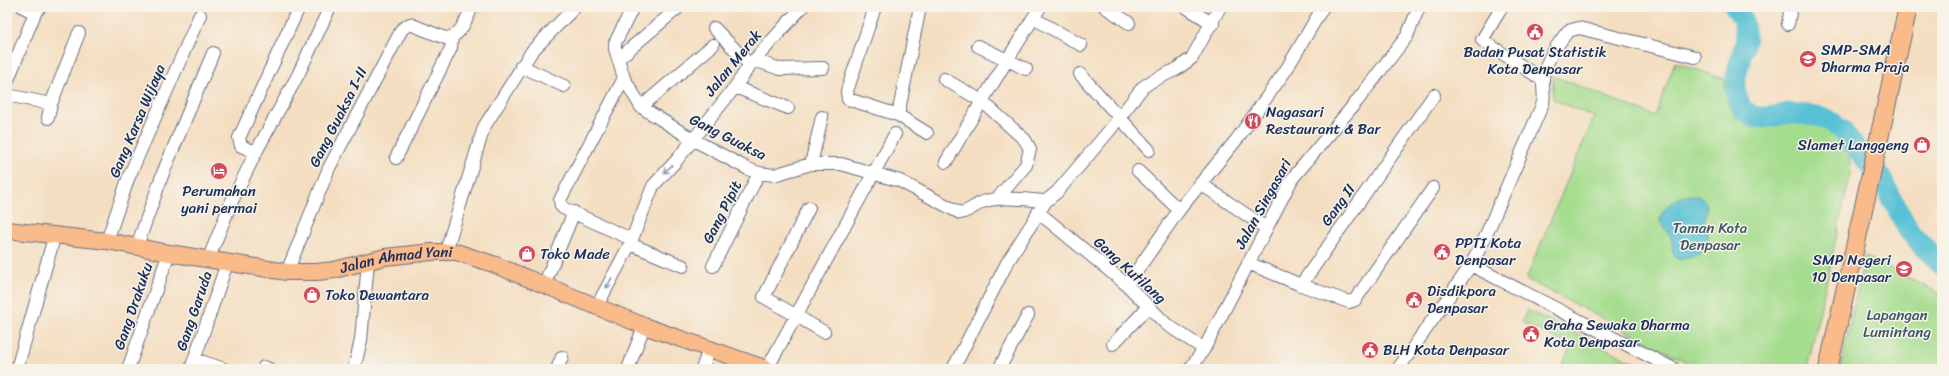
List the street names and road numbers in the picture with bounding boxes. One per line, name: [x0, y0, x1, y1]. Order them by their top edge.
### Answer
street label: Jalan Merak: [697, 23, 769, 103]
street label: Gang Karsa Wijaya: [101, 60, 173, 182]
street label: Gang Guaksa I-II: [301, 62, 375, 172]
street label: Gang Guaksa: [685, 106, 772, 168]
street label: Jalan Singasari: [1227, 153, 1299, 255]
street label: Gang Pipit: [695, 175, 749, 248]
street label: Gang II: [1314, 178, 1362, 232]
street label: Gang Kutilang: [1087, 230, 1173, 310]
street label: Jalan Ahmad Yani: [336, 239, 453, 281]
street label: Gang Drakuku: [106, 259, 160, 353]
street label: Gang Garuda: [168, 267, 220, 354]

